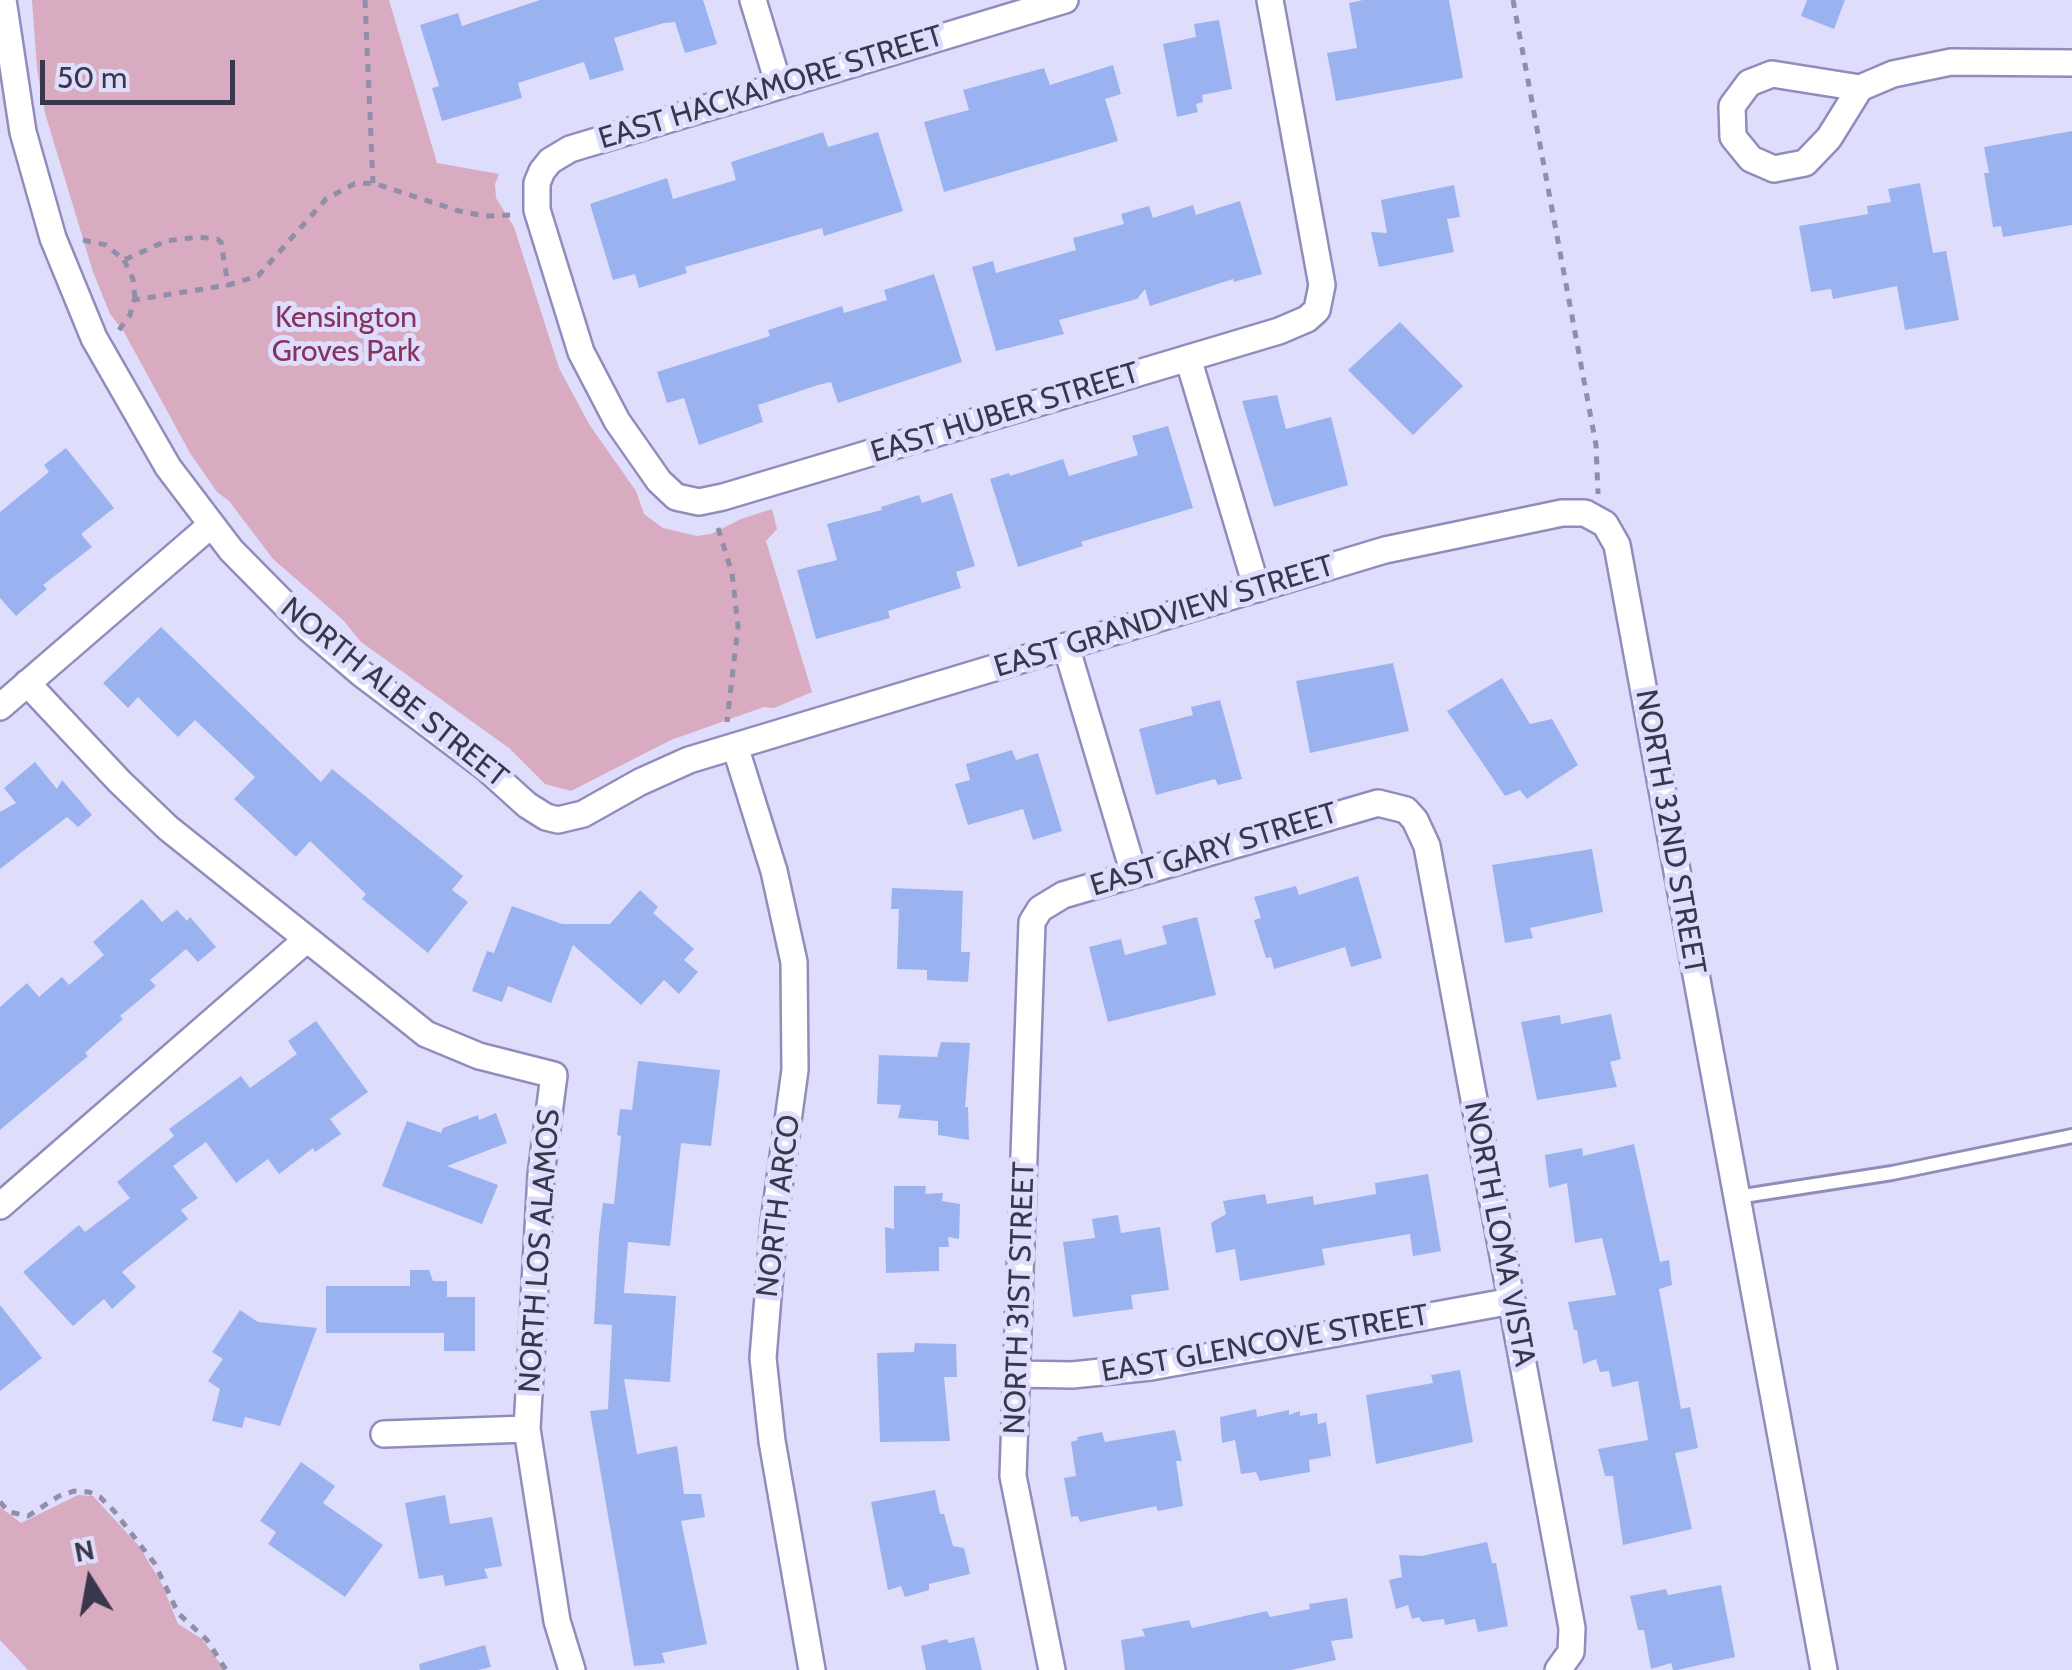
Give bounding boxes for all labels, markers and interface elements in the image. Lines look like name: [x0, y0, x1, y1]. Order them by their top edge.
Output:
street label: EAST HACKAMORE STREET: [594, 18, 948, 158]
scale bar: [45, 40, 240, 102]
text: 50 m: [57, 59, 127, 96]
park label: Kensington Groves Park: [272, 300, 420, 370]
street label: EAST HUBER STREET: [867, 355, 1143, 471]
street label: EAST GRANDVIEW STREET: [990, 548, 1338, 686]
street label: NORTH ALBE STREET: [273, 590, 515, 796]
street label: NORTH 32ND STREET: [1627, 687, 1713, 977]
street label: EAST GARY STREET: [1086, 795, 1342, 905]
street label: NORTH LOMA VISTA: [1456, 1099, 1542, 1369]
street label: NORTH LOS ALAMOS: [512, 1108, 568, 1394]
street label: NORTH ARCO: [750, 1113, 808, 1299]
street label: NORTH 31ST STREET: [997, 1161, 1043, 1435]
street label: EAST GLENCOVE STREET: [1099, 1297, 1431, 1391]
north arrow: [40, 1530, 140, 1630]
text: N: [71, 1532, 97, 1569]

